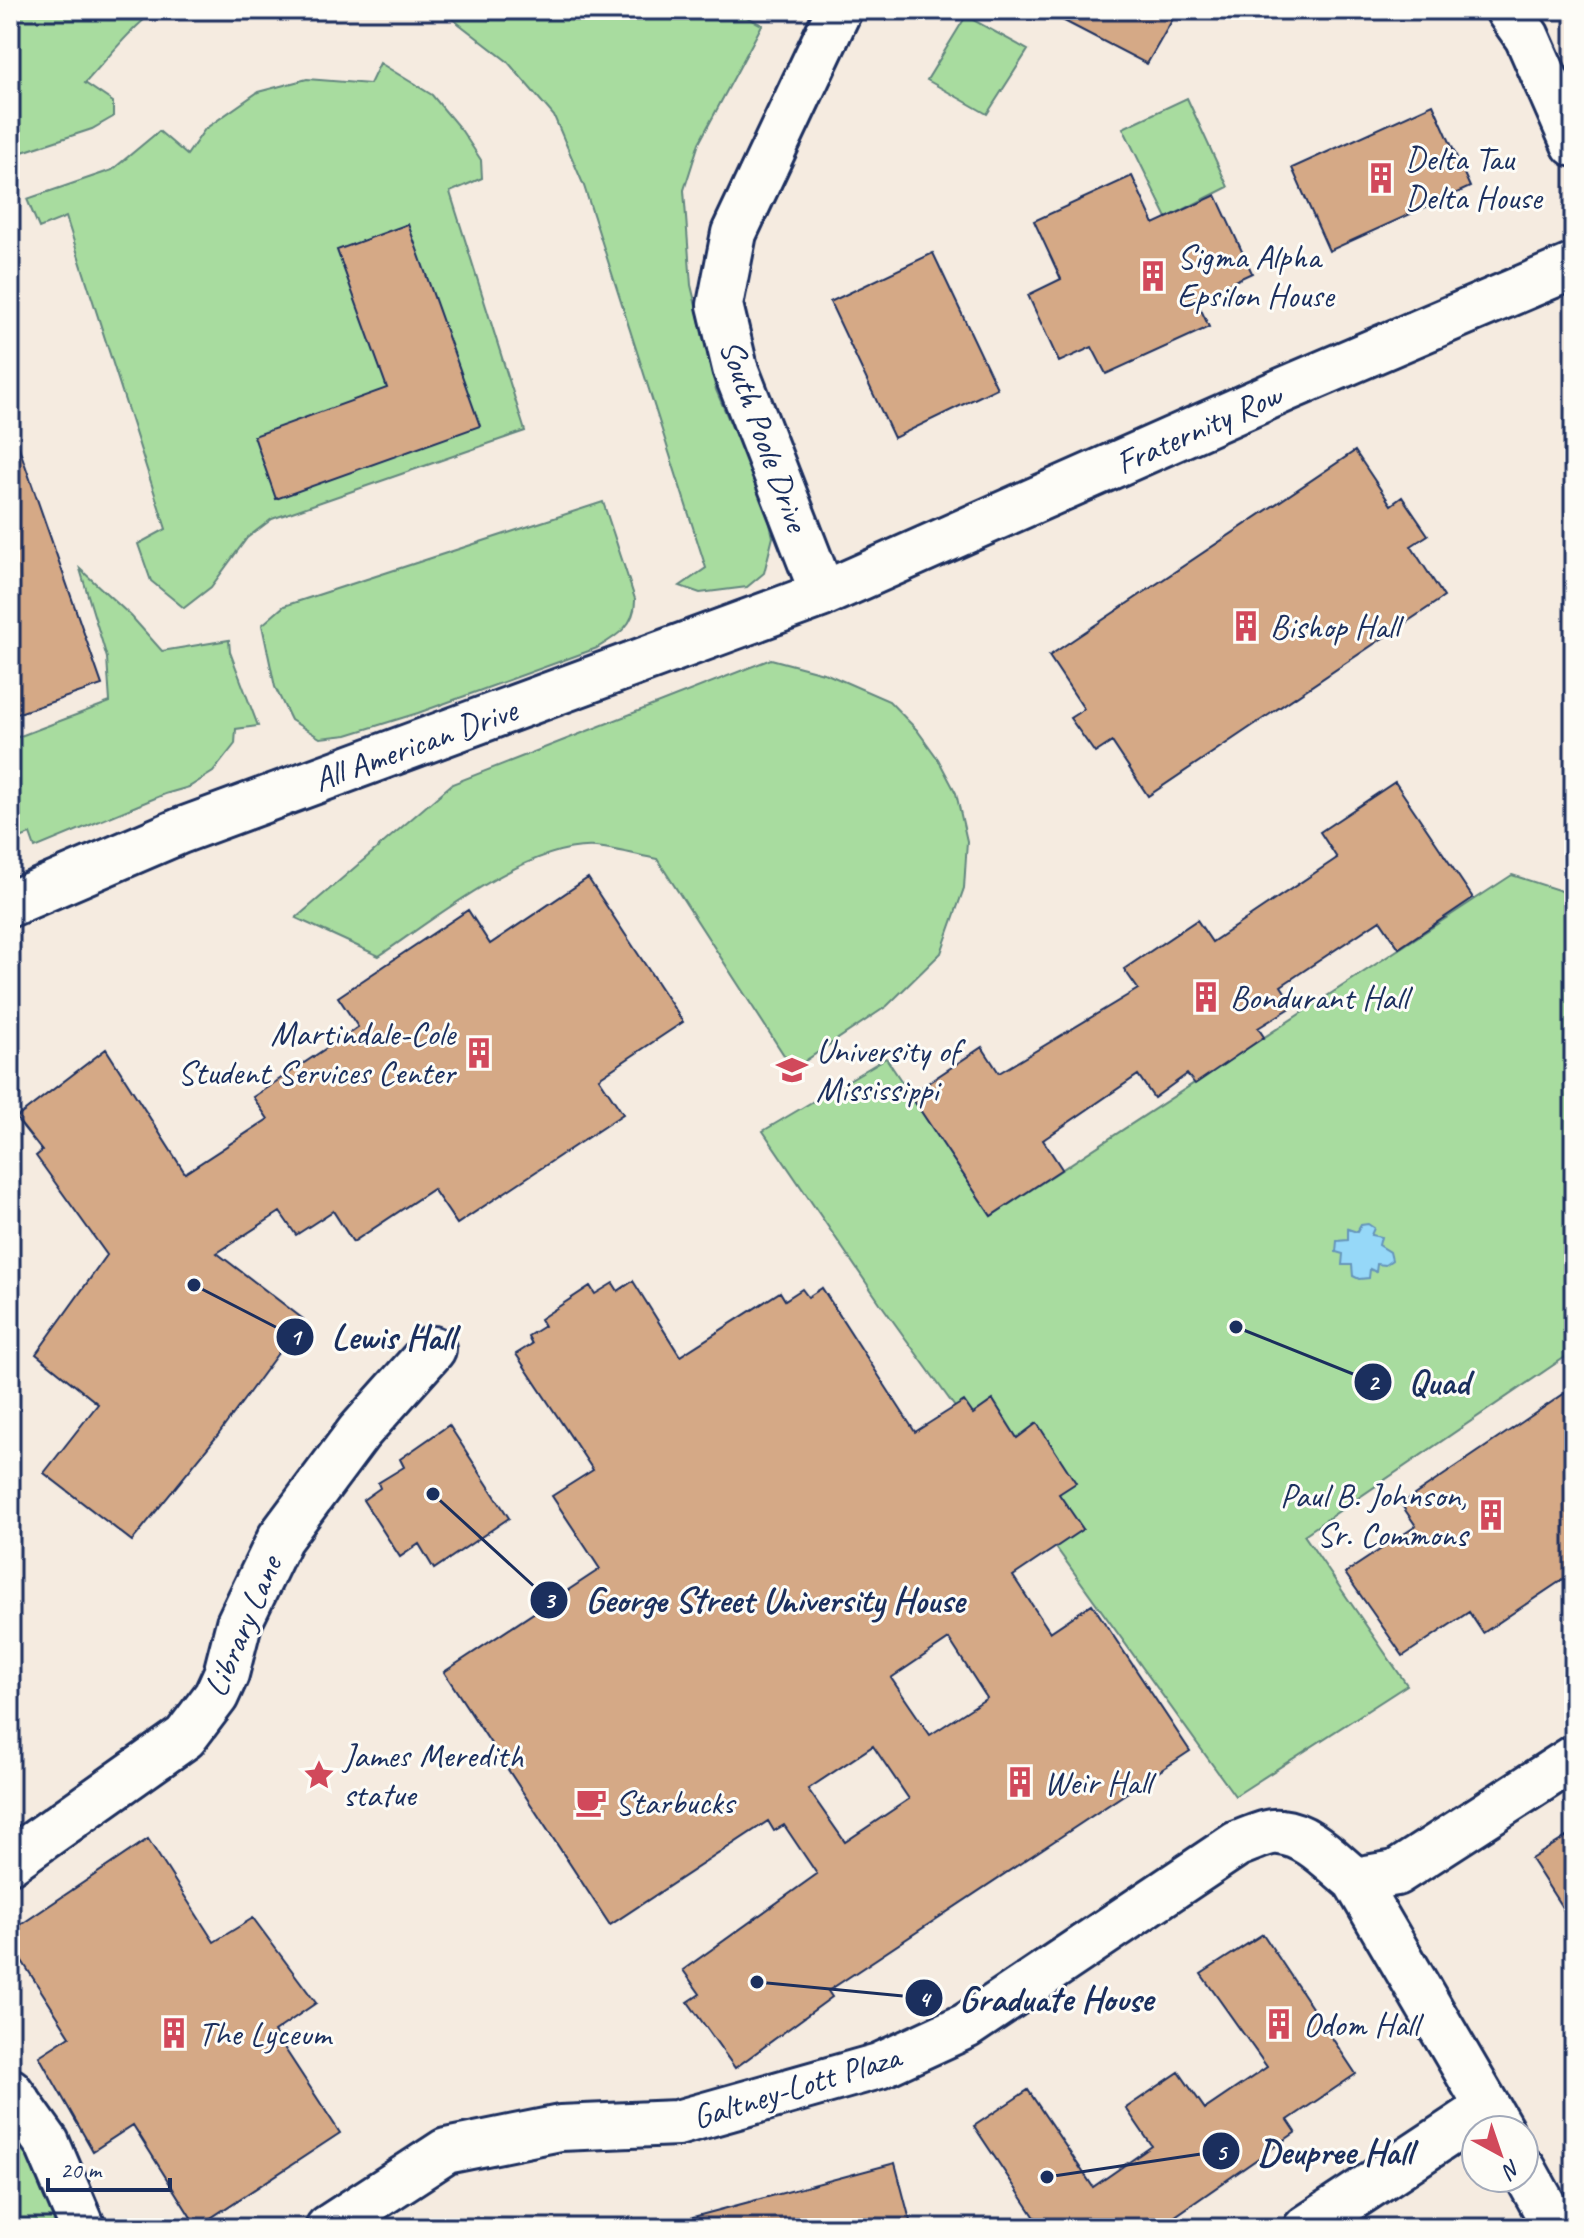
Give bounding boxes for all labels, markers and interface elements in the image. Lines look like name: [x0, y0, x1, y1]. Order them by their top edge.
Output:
place label: Delta Tau Delta House: [1405, 137, 1544, 219]
building icon: Delta Tau Delta House: [1364, 161, 1398, 195]
place label: Sigma Alpha Epsilon House: [1177, 235, 1335, 317]
building icon: Sigma Alpha Epsilon House: [1136, 259, 1170, 293]
street label: South Poole Drive: [710, 334, 820, 540]
street label: Fraternity Row: [1109, 372, 1290, 484]
place label: Bishop Hall: [1270, 605, 1405, 648]
building icon: Bishop Hall: [1229, 609, 1263, 643]
street label: All American Drive: [308, 687, 524, 801]
place label: Bondurant Hall: [1230, 976, 1414, 1019]
building icon: Bondurant Hall: [1189, 980, 1223, 1014]
place label: Martindale-Cole Student Services Center: [177, 1012, 458, 1094]
place label: University of Mississippi: [816, 1029, 967, 1111]
building icon: Martindale-Cole Student Services Center: [462, 1036, 496, 1070]
school or university icon: University of Mississippi: [775, 1053, 809, 1087]
callout: Lewis Hall: [275, 1307, 471, 1367]
text: Lewis Hall: [332, 1314, 461, 1360]
text: 1: [290, 1322, 304, 1352]
callout: Quad: [1353, 1352, 1485, 1412]
text: Quad: [1409, 1359, 1475, 1405]
text: 2: [1368, 1367, 1381, 1397]
place label: Paul B. Johnson, Sr. Commons: [1280, 1474, 1470, 1556]
building icon: Paul B. Johnson, Sr. Commons: [1474, 1498, 1508, 1532]
street label: Library Lane: [194, 1547, 292, 1703]
callout: George Street University House: [529, 1570, 981, 1630]
text: George Street University House: [585, 1577, 967, 1623]
text: 3: [544, 1585, 557, 1615]
place label: James Meredith statue: [341, 1734, 524, 1816]
place icon: James Meredith statue: [302, 1758, 336, 1792]
place label: Weir Hall: [1044, 1761, 1158, 1804]
building icon: Weir Hall: [1003, 1765, 1037, 1799]
place label: Starbucks: [615, 1781, 737, 1824]
cafe icon: Starbucks: [574, 1785, 608, 1819]
callout: Graduate House: [904, 1968, 1169, 2028]
text: Graduate House: [959, 1976, 1156, 2022]
text: 4: [919, 1984, 933, 2014]
place label: Odom Hall: [1303, 2003, 1425, 2046]
building icon: Odom Hall: [1262, 2007, 1296, 2041]
place label: The Lyceum: [198, 2012, 334, 2055]
building icon: The Lyceum: [157, 2016, 191, 2050]
street label: Galtney-Lott Plaza: [687, 2034, 908, 2138]
north arrow: [1460, 2114, 1540, 2194]
callout: Deupree Hall: [1201, 2121, 1429, 2181]
text: Deupree Hall: [1258, 2129, 1419, 2175]
text: 5: [1216, 2137, 1229, 2167]
scale bar: [48, 2142, 170, 2192]
text: N: [1495, 2153, 1526, 2186]
text: 20 m: [60, 2155, 103, 2185]

